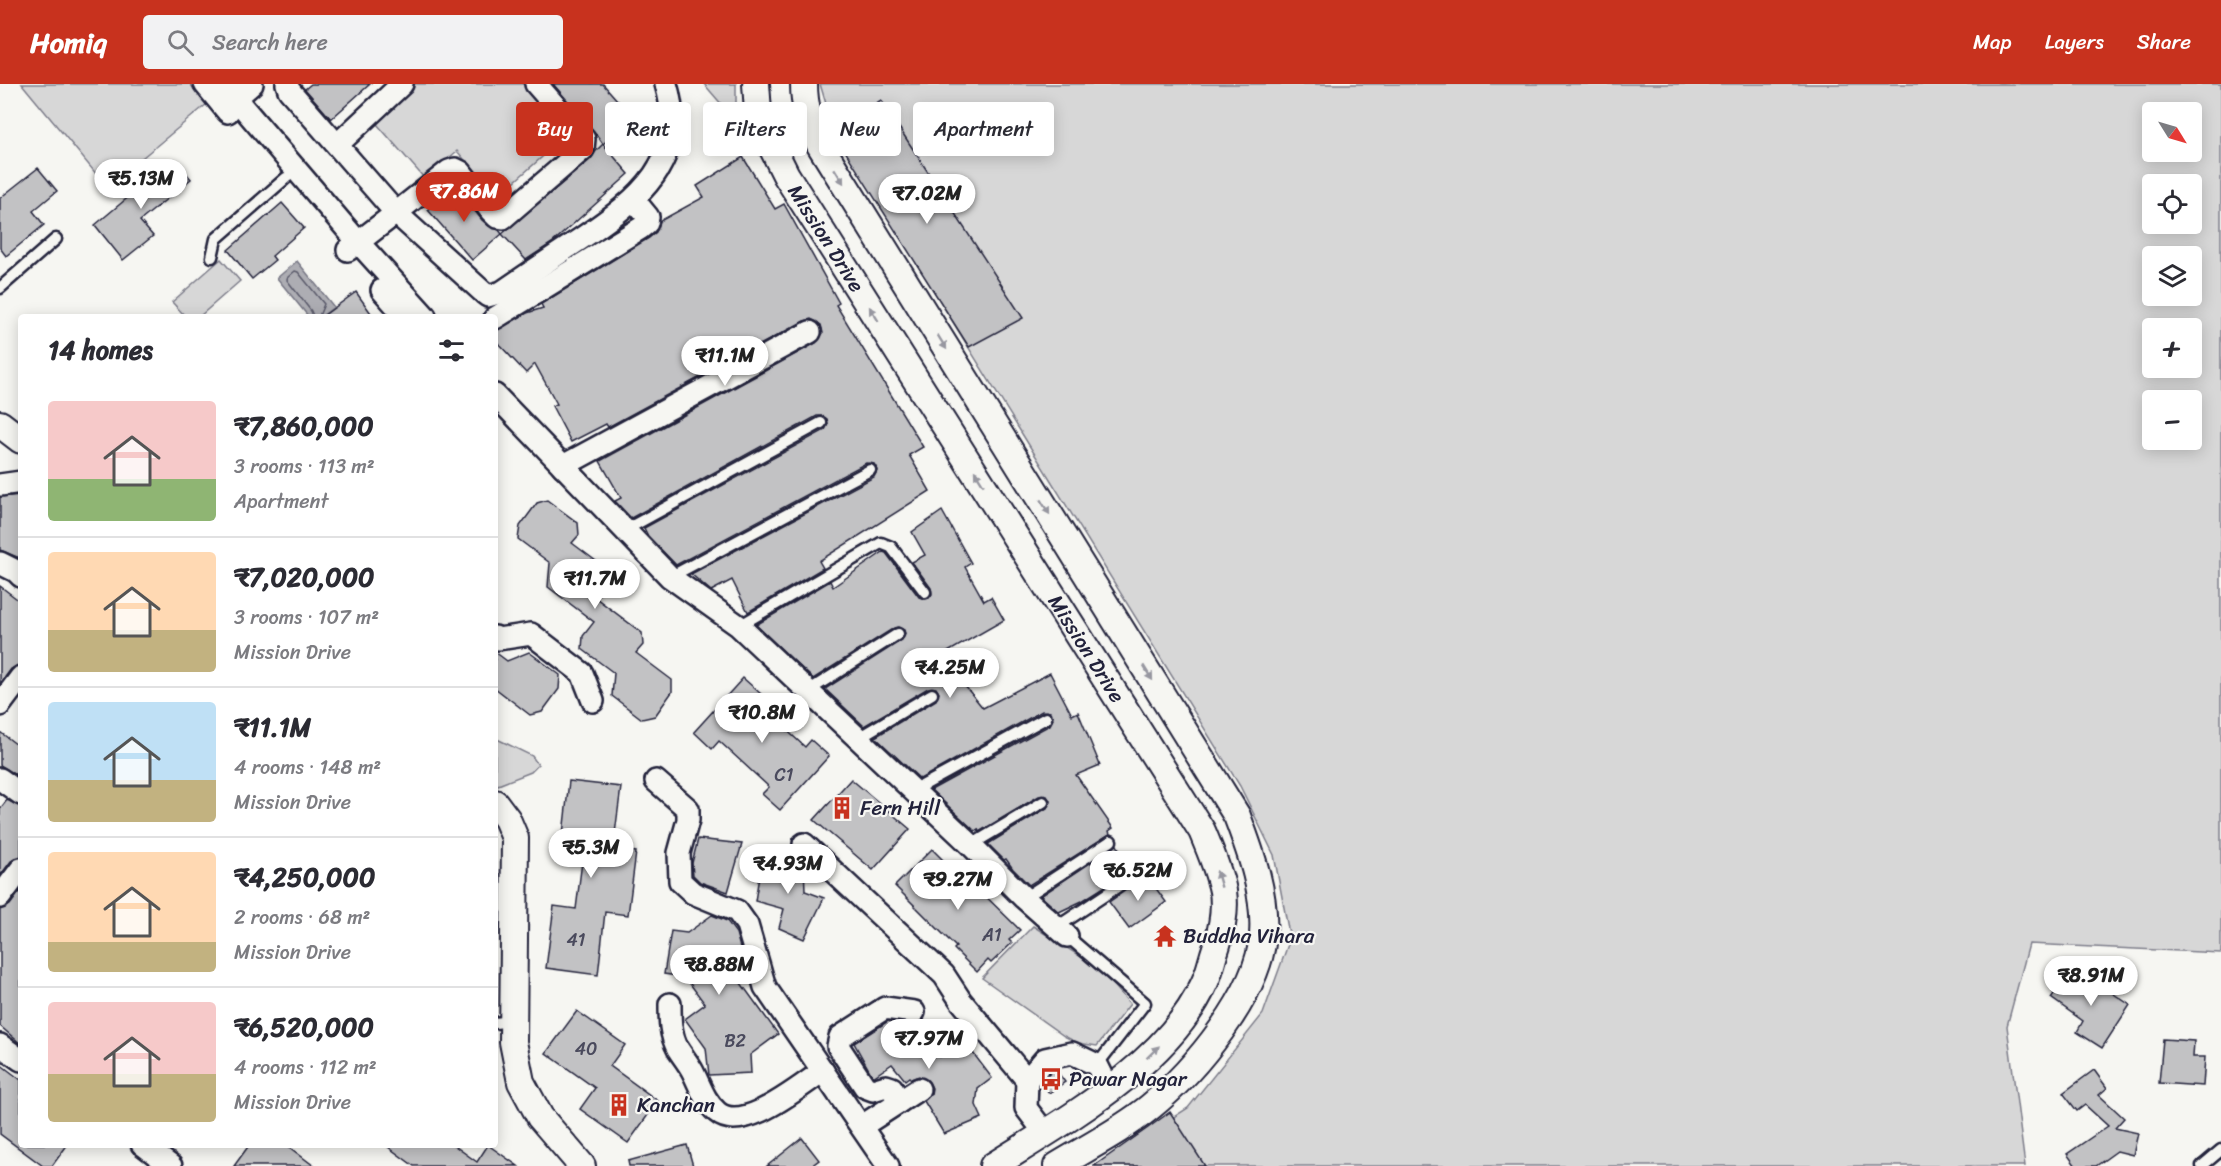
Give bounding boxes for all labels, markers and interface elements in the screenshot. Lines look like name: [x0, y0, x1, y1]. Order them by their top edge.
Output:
search box: [143, 15, 563, 69]
text: Homiq: [30, 18, 107, 67]
text: Search here: [212, 23, 328, 62]
text: Map: [1973, 23, 2012, 61]
text: Layers: [2045, 23, 2104, 61]
text: Share: [2137, 23, 2191, 61]
icon: search: [164, 26, 197, 59]
chip: Buy: [516, 102, 593, 156]
chip: Rent: [605, 102, 691, 156]
chip: Filters: [703, 102, 807, 156]
chip: New: [819, 102, 901, 156]
chip: Apartment: [913, 102, 1054, 156]
north arrow: [2142, 102, 2202, 162]
map controls: [2142, 102, 2202, 450]
pin: ₹5.13M: [92, 159, 190, 210]
text: ₹5.13M: [108, 161, 174, 196]
one-way arrow: [833, 168, 844, 184]
pin: ₹7.86M: [415, 172, 513, 223]
text: ₹7.86M: [430, 174, 498, 209]
pin: ₹7.02M: [878, 174, 976, 225]
button: locate: [2142, 174, 2202, 234]
street label: Mission Drive: [777, 176, 875, 301]
text: ₹7.02M: [892, 176, 962, 211]
button: layers: [2142, 246, 2202, 306]
one-way arrow: [869, 306, 880, 322]
button: +: [2142, 318, 2202, 378]
text: 14 homes: [48, 327, 153, 373]
icon: filters: [435, 334, 468, 367]
one-way arrow: [936, 334, 947, 350]
pin: ₹11.1M: [676, 336, 774, 387]
text: ₹11.1M: [695, 338, 755, 373]
button: −: [2142, 390, 2202, 450]
text: ₹7,860,000: [234, 403, 374, 449]
icon: home: [96, 425, 168, 497]
text: 3 rooms · 113 m²: [234, 449, 375, 484]
one-way arrow: [973, 470, 984, 487]
text: Apartment: [234, 484, 328, 519]
one-way arrow: [1039, 499, 1050, 515]
text: ₹7,020,000: [234, 554, 375, 600]
pin: ₹11.7M: [546, 559, 644, 610]
text: ₹11.7M: [564, 561, 626, 596]
icon: home: [96, 576, 168, 648]
street label: Mission Drive: [1037, 587, 1135, 711]
text: 3 rooms · 107 m²: [234, 600, 379, 635]
text: Mission Drive: [234, 635, 351, 670]
pin: ₹4.25M: [901, 648, 999, 699]
text: ₹4.25M: [915, 650, 985, 685]
one-way arrow: [1142, 665, 1153, 681]
pin: ₹10.8M: [713, 693, 811, 744]
text: ₹10.8M: [729, 695, 795, 730]
text: ₹11.1M: [234, 704, 311, 750]
icon: home: [96, 726, 168, 798]
text: 4 rooms · 148 m²: [234, 750, 381, 785]
house number: C1: [775, 759, 794, 791]
text: Mission Drive: [234, 785, 351, 820]
place label: Fern Hill: [860, 789, 941, 827]
building icon: Fern Hill: [829, 795, 855, 821]
pin: ₹5.3M: [549, 828, 633, 879]
text: ₹5.3M: [563, 830, 619, 865]
pin: ₹4.93M: [739, 844, 837, 895]
text: ₹4.93M: [753, 846, 823, 881]
pin: ₹6.52M: [1089, 851, 1187, 902]
text: ₹6.52M: [1104, 853, 1172, 888]
text: ₹4,250,000: [234, 854, 375, 900]
pin: ₹9.27M: [909, 860, 1007, 911]
text: ₹9.27M: [924, 862, 992, 897]
one-way arrow: [1214, 869, 1223, 887]
icon: home: [96, 876, 168, 948]
text: 2 rooms · 68 m²: [234, 900, 370, 935]
place label: Buddha Vihara: [1183, 917, 1315, 955]
house number: A1: [981, 919, 1002, 951]
temple icon: Buddha Vihara: [1152, 923, 1178, 949]
house number: 41: [567, 924, 586, 956]
text: Mission Drive: [234, 935, 351, 970]
pin: ₹8.88M: [670, 945, 768, 996]
text: ₹8.88M: [684, 947, 754, 982]
pin: ₹8.91M: [2042, 956, 2140, 1007]
text: ₹8.91M: [2058, 958, 2124, 993]
text: ₹6,520,000: [234, 1004, 374, 1050]
pin: ₹7.97M: [880, 1019, 978, 1070]
text: ₹7.97M: [895, 1021, 963, 1056]
house number: B2: [724, 1025, 746, 1057]
icon: home: [96, 1026, 168, 1098]
house number: 40: [575, 1033, 597, 1065]
one-way arrow: [1145, 1045, 1160, 1059]
text: 4 rooms · 112 m²: [234, 1050, 377, 1085]
place label: Pawar Nagar: [1069, 1060, 1188, 1098]
bus stop icon: Pawar Nagar: [1038, 1066, 1064, 1092]
text: Mission Drive: [234, 1085, 351, 1120]
place label: Kanchan: [637, 1086, 715, 1124]
building icon: Kanchan: [606, 1092, 632, 1118]

